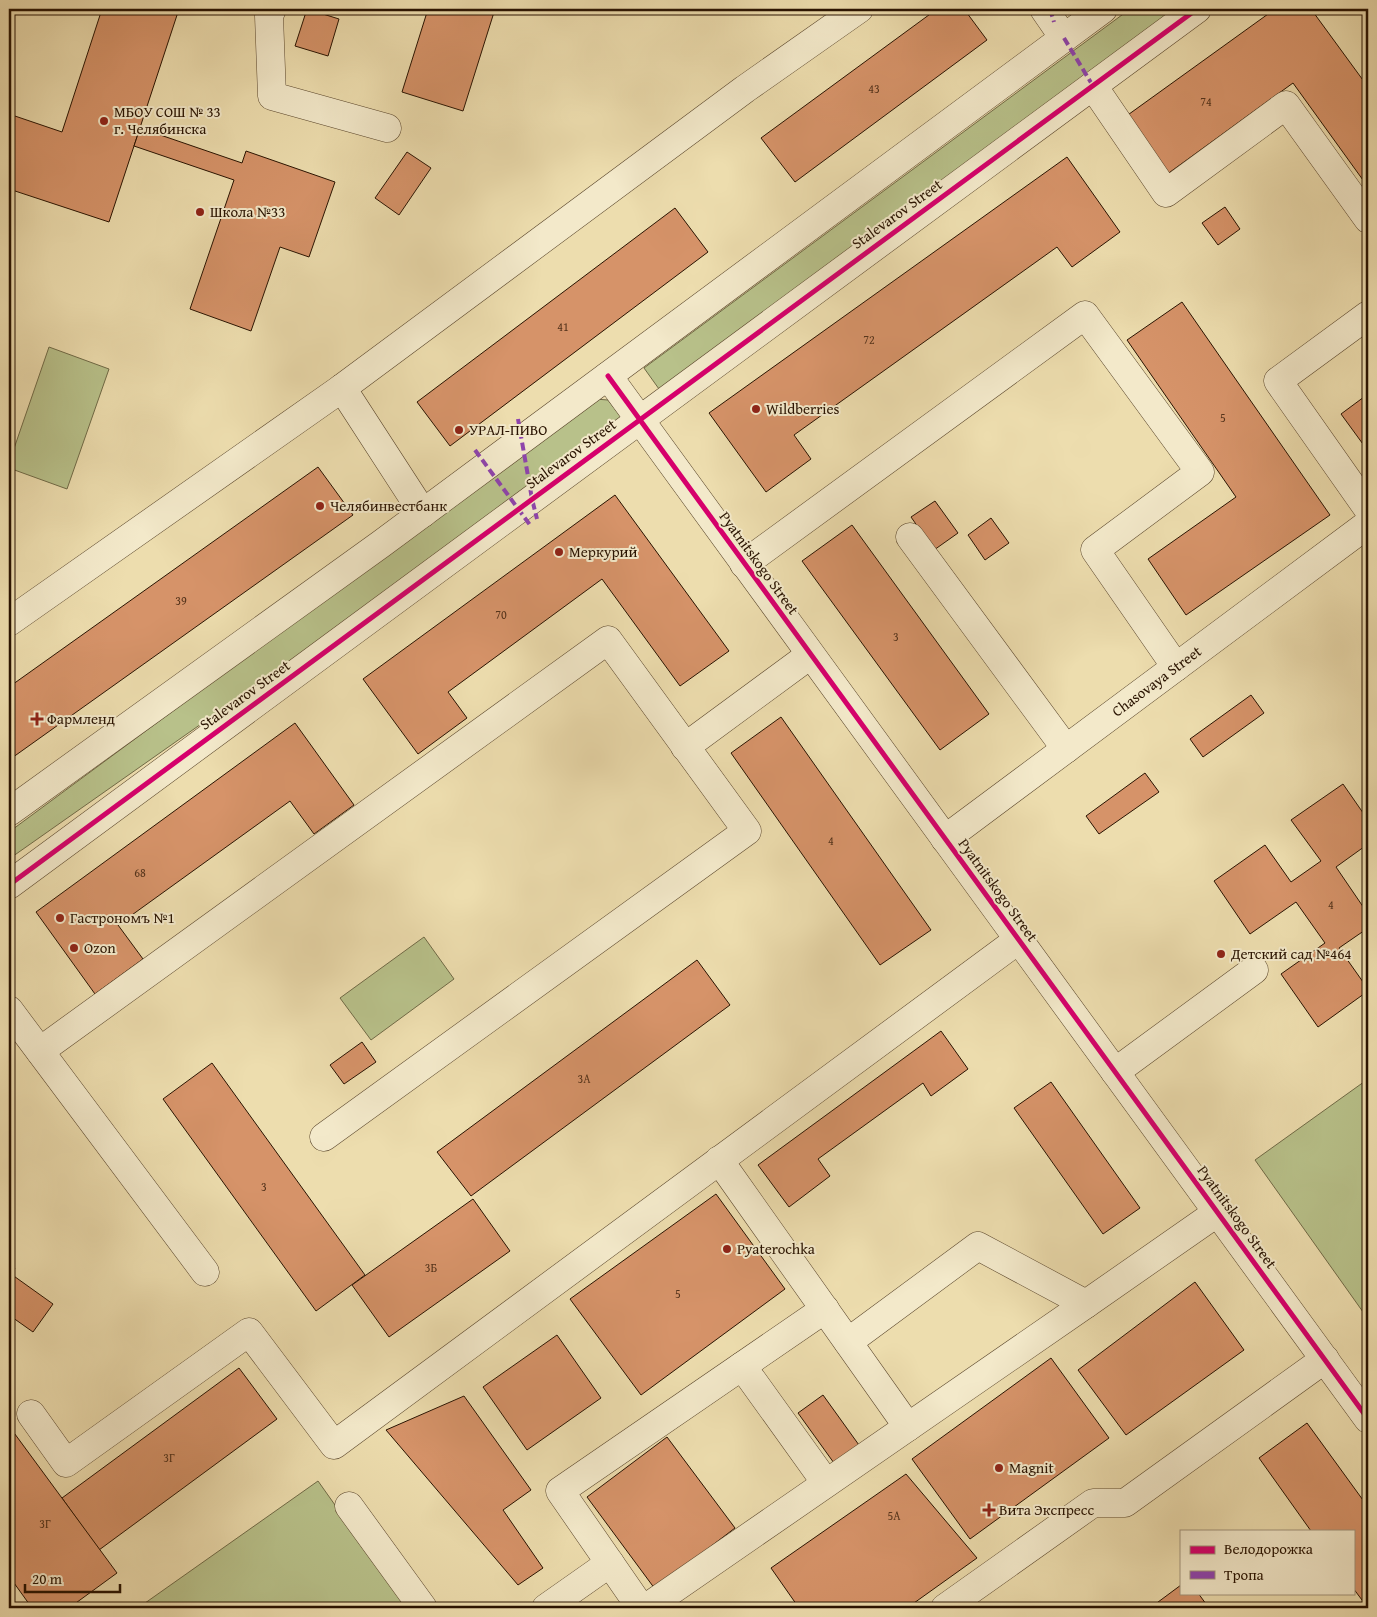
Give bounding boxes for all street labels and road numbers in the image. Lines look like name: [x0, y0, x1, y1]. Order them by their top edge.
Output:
street label: Stalevarov Street: [847, 173, 947, 254]
street label: Stalevarov Street: [521, 413, 621, 494]
street label: Pyatnitskogo Street: [715, 507, 804, 619]
street label: Chasovaya Street: [1107, 640, 1206, 721]
street label: Stalevarov Street: [195, 654, 295, 735]
street label: Pyatnitskogo Street: [954, 834, 1043, 946]
street label: Pyatnitskogo Street: [1193, 1161, 1282, 1273]

